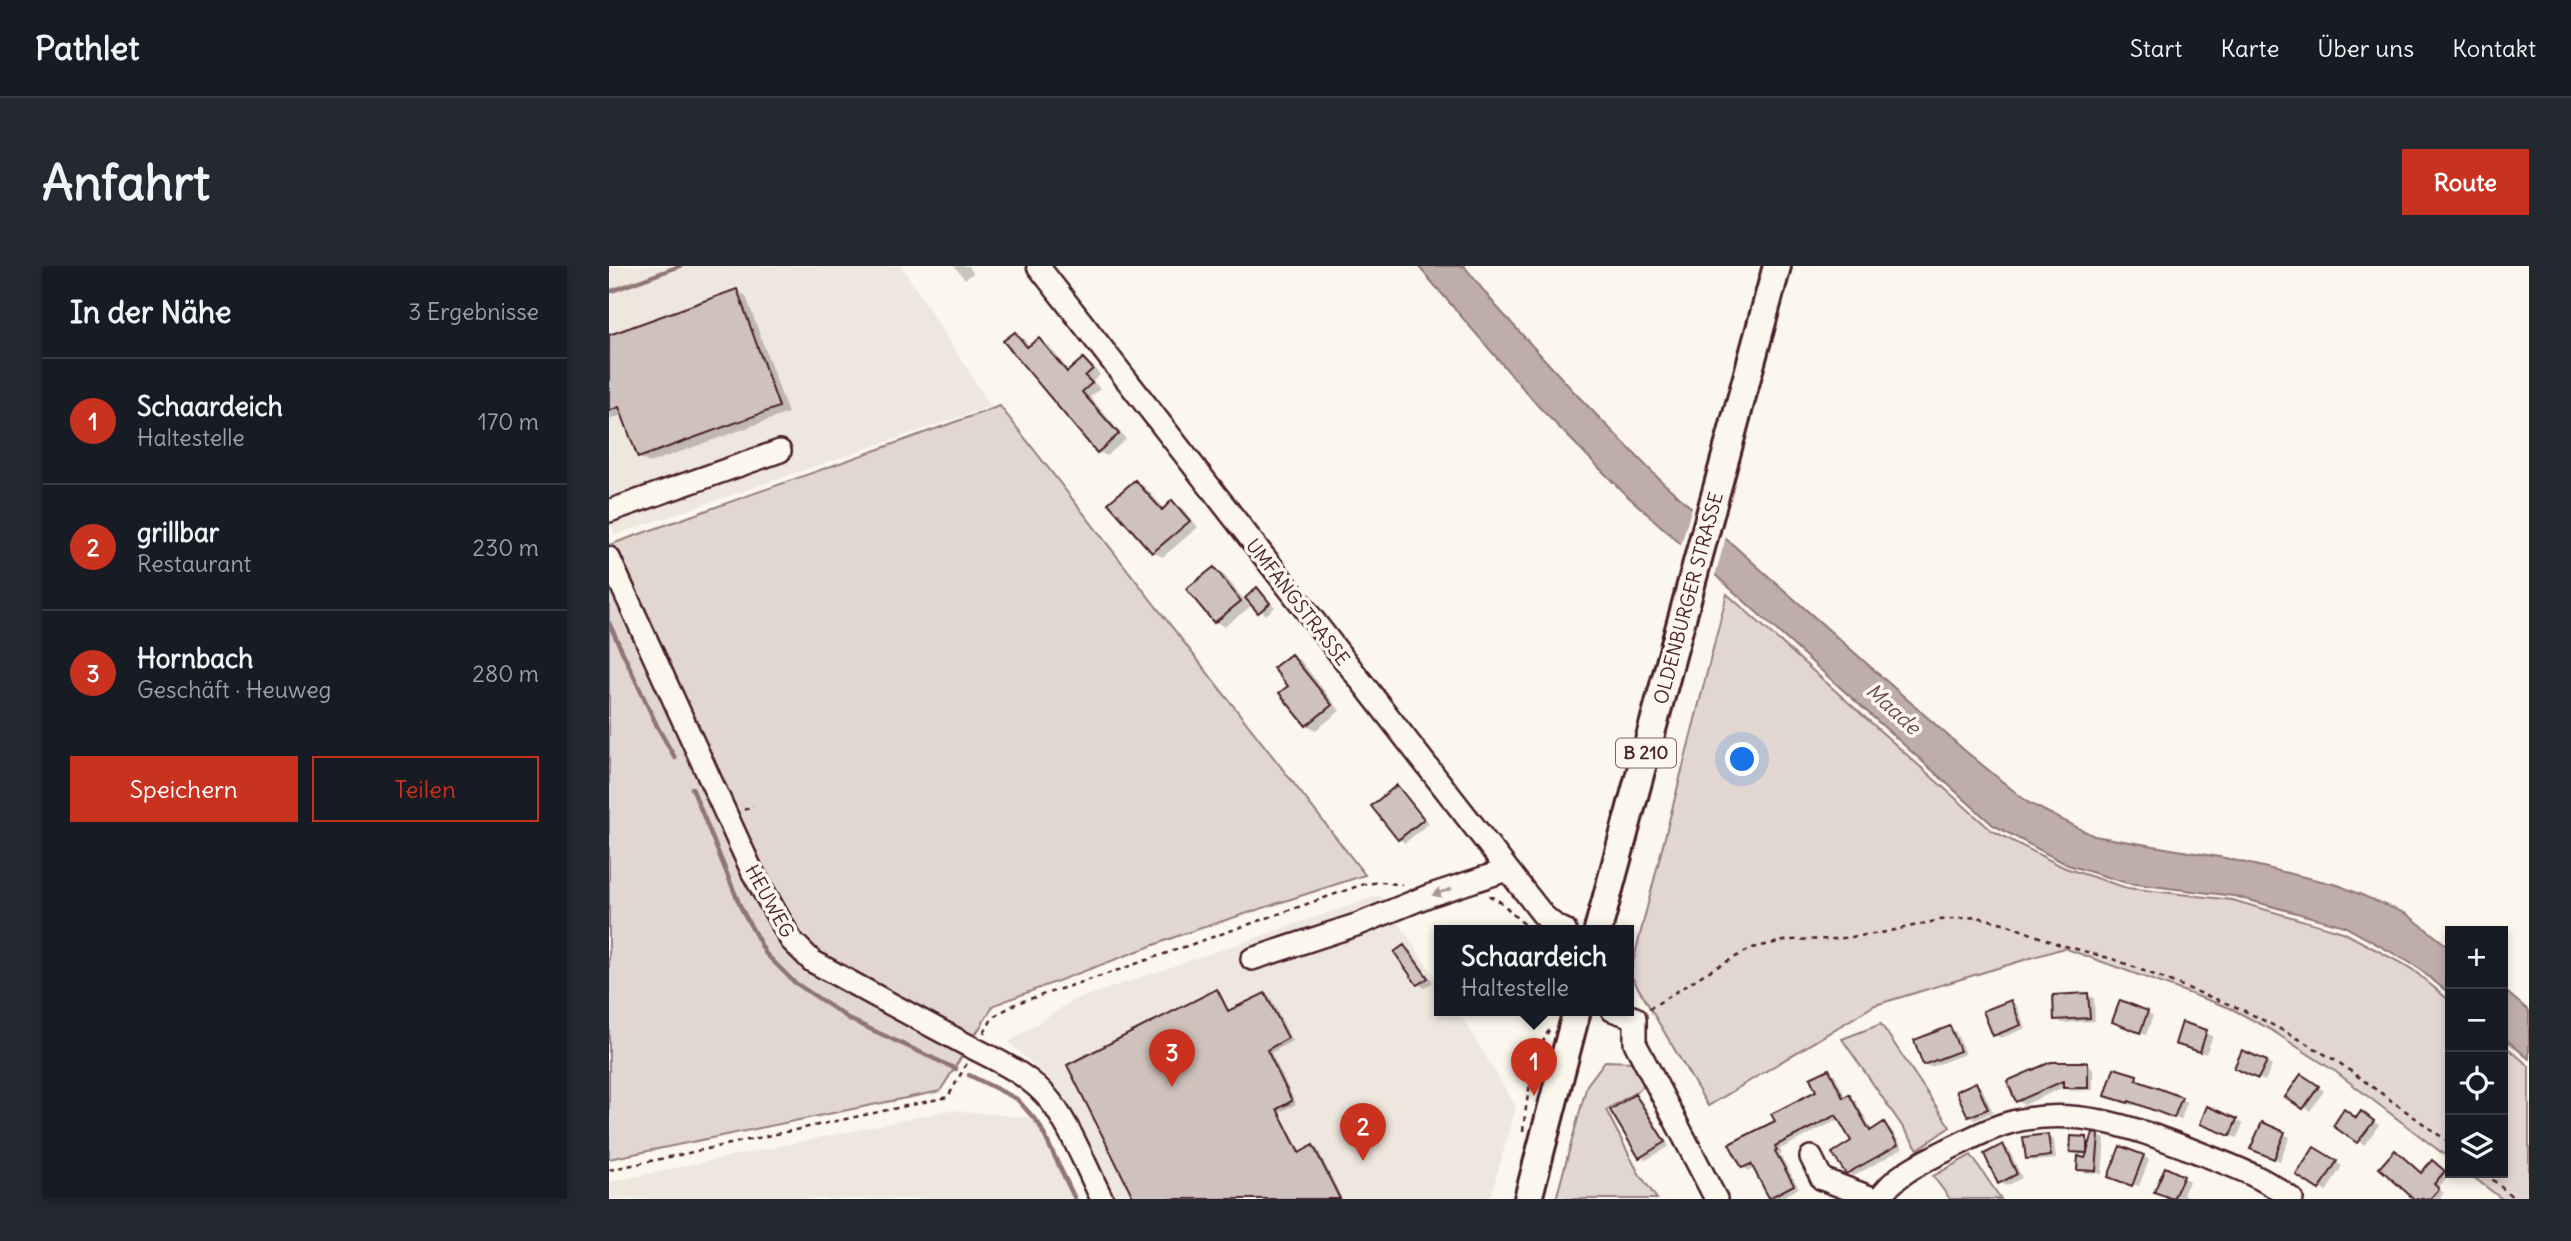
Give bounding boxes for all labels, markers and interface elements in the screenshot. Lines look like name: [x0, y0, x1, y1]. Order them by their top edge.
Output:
text: Pathlet: [35, 27, 139, 69]
text: Start: [2130, 33, 2182, 63]
text: Karte: [2220, 33, 2279, 63]
text: Über uns: [2317, 33, 2414, 63]
text: Kontakt: [2452, 33, 2536, 63]
button: Route: [2402, 149, 2529, 215]
text: Anfahrt: [42, 152, 210, 213]
text: In der Nähe: [70, 293, 232, 331]
text: 3 Ergebnisse: [408, 297, 539, 326]
text: Schaardeich: [137, 390, 283, 423]
text: 1: [88, 407, 98, 436]
text: 170 m: [478, 407, 539, 436]
text: Haltestelle: [137, 423, 245, 452]
street label: OLDENBURGER STRASSE: [1648, 489, 1728, 707]
text: grillbar: [137, 516, 219, 549]
text: 2: [87, 533, 99, 562]
text: 230 m: [473, 533, 539, 562]
street label: UMFANGSTRASSE: [1241, 534, 1355, 670]
text: Restaurant: [137, 549, 251, 578]
text: Hornbach: [137, 642, 253, 675]
text: 3: [86, 659, 100, 688]
text: 280 m: [472, 659, 539, 688]
text: Geschäft · Heuweg: [137, 675, 331, 704]
water label: Maade: [1860, 677, 1927, 741]
road number: B 210: [1616, 738, 1676, 768]
your location: [1725, 742, 1759, 776]
button: Speichern: [70, 756, 298, 822]
button: Teilen: [312, 756, 539, 822]
street label: HEUWEG: [740, 860, 800, 942]
one-way arrow: [1431, 887, 1452, 897]
popup: [1434, 925, 1634, 1016]
map controls: [2445, 926, 2508, 1178]
button: +: [2445, 926, 2508, 989]
text: Schaardeich: [1461, 940, 1607, 973]
text: Haltestelle: [1461, 973, 1569, 1002]
button: −: [2445, 989, 2508, 1052]
pin: 3: [1149, 1029, 1195, 1087]
pin: 1: [1511, 1038, 1557, 1096]
button: locate: [2445, 1052, 2508, 1115]
pin: 2: [1340, 1103, 1386, 1161]
button: layers: [2445, 1115, 2508, 1178]

